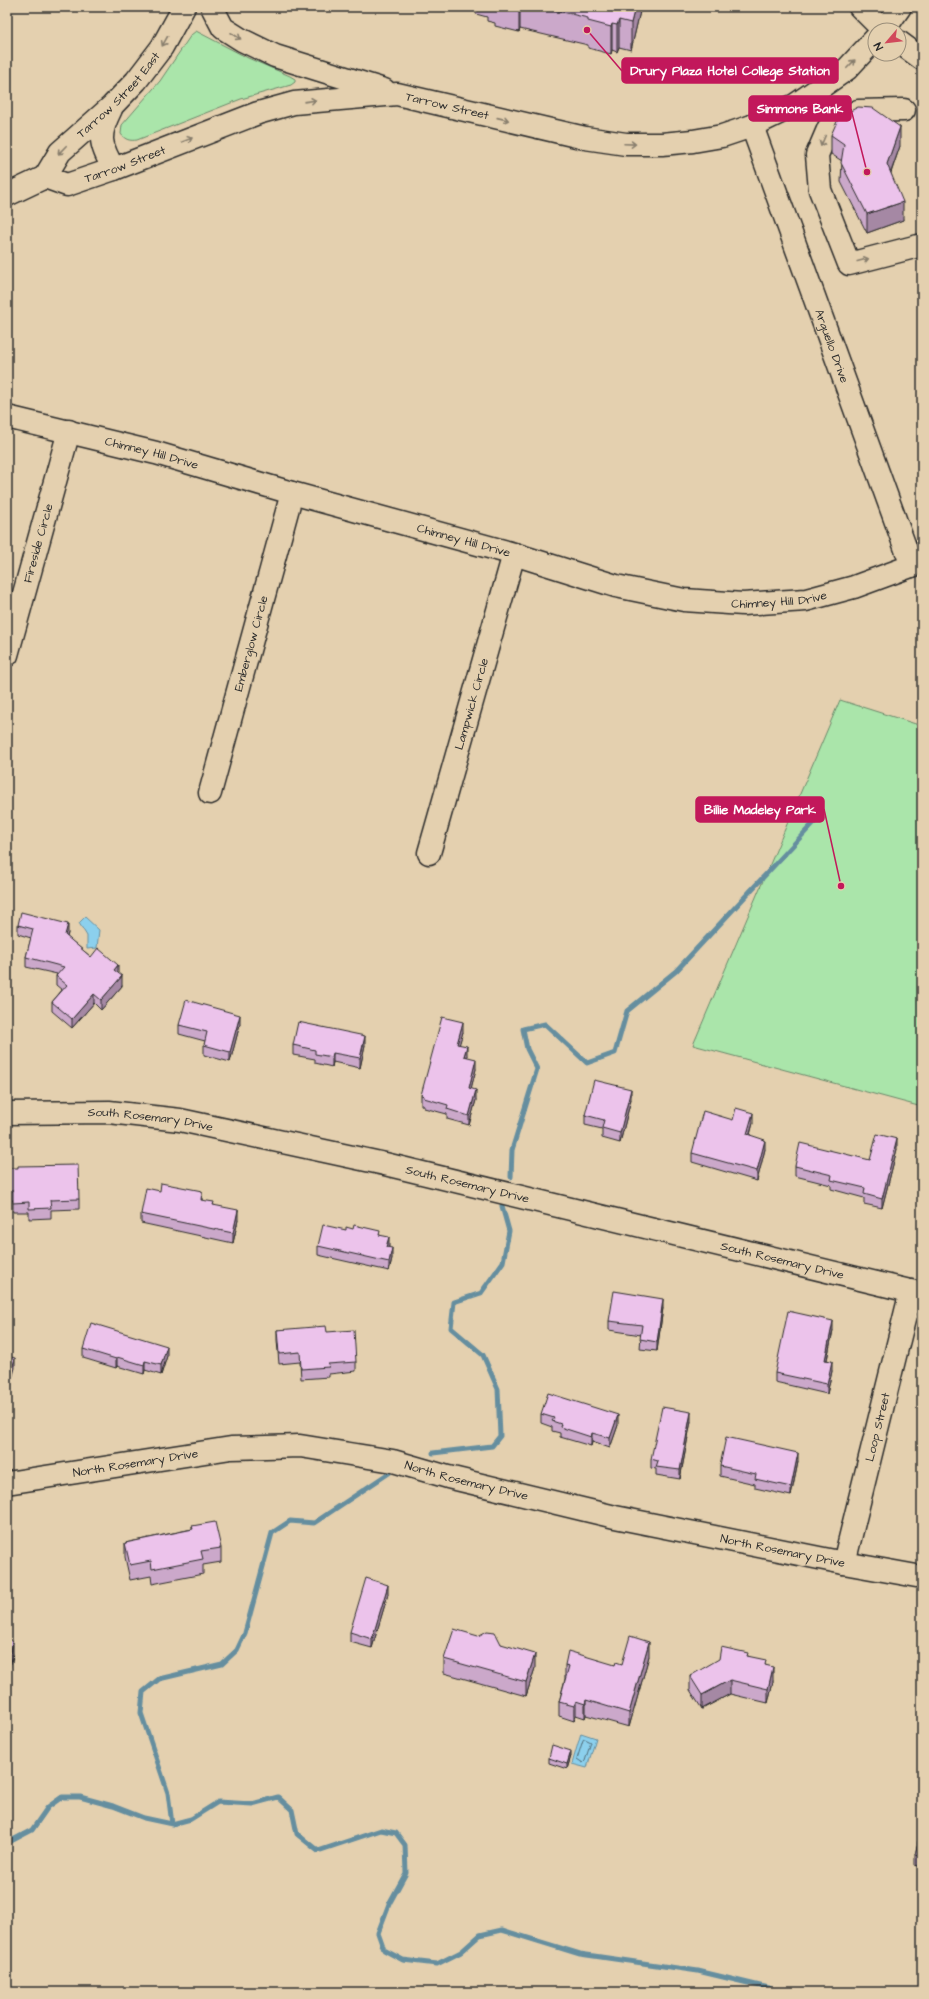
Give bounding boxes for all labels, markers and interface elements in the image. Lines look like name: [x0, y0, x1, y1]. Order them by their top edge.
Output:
north arrow: [867, 22, 907, 62]
one-way arrow: [230, 32, 241, 40]
one-way arrow: [161, 35, 169, 47]
text: N: [870, 40, 887, 53]
street label: Tarrow Street East: [73, 48, 164, 142]
callout: Drury Plaza Hotel College Station: [622, 58, 838, 83]
one-way arrow: [847, 59, 856, 69]
text: Drury Plaza Hotel College Station: [630, 62, 830, 82]
street label: Tarrow Street: [404, 88, 491, 124]
callout: Simmons Bank: [749, 96, 851, 121]
one-way arrow: [303, 97, 316, 105]
text: Simmons Bank: [756, 100, 844, 118]
one-way arrow: [496, 115, 509, 123]
one-way arrow: [180, 135, 192, 143]
one-way arrow: [818, 135, 826, 147]
one-way arrow: [623, 140, 636, 148]
street label: Tarrow Street: [82, 142, 168, 187]
one-way arrow: [58, 145, 67, 155]
one-way arrow: [856, 256, 869, 263]
street label: Arguello Drive: [810, 307, 853, 386]
street label: Chimney Hill Drive: [103, 433, 201, 474]
street label: Fireside Circle: [19, 501, 58, 585]
street label: Chimney Hill Drive: [415, 520, 513, 562]
street label: Chimney Hill Drive: [731, 587, 829, 613]
street label: Emberglow Circle: [230, 593, 273, 693]
street label: Lampwick Circle: [451, 656, 493, 752]
callout: Billie Madeley Park: [696, 797, 824, 822]
text: Billie Madeley Park: [704, 801, 817, 820]
street label: South Rosemary Drive: [88, 1104, 215, 1136]
street label: South Rosemary Drive: [404, 1161, 531, 1208]
street label: South Rosemary Drive: [719, 1238, 846, 1284]
street label: Loop Street: [861, 1391, 895, 1463]
street label: North Rosemary Drive: [72, 1445, 200, 1482]
street label: North Rosemary Drive: [403, 1457, 530, 1505]
street label: North Rosemary Drive: [719, 1530, 847, 1572]

